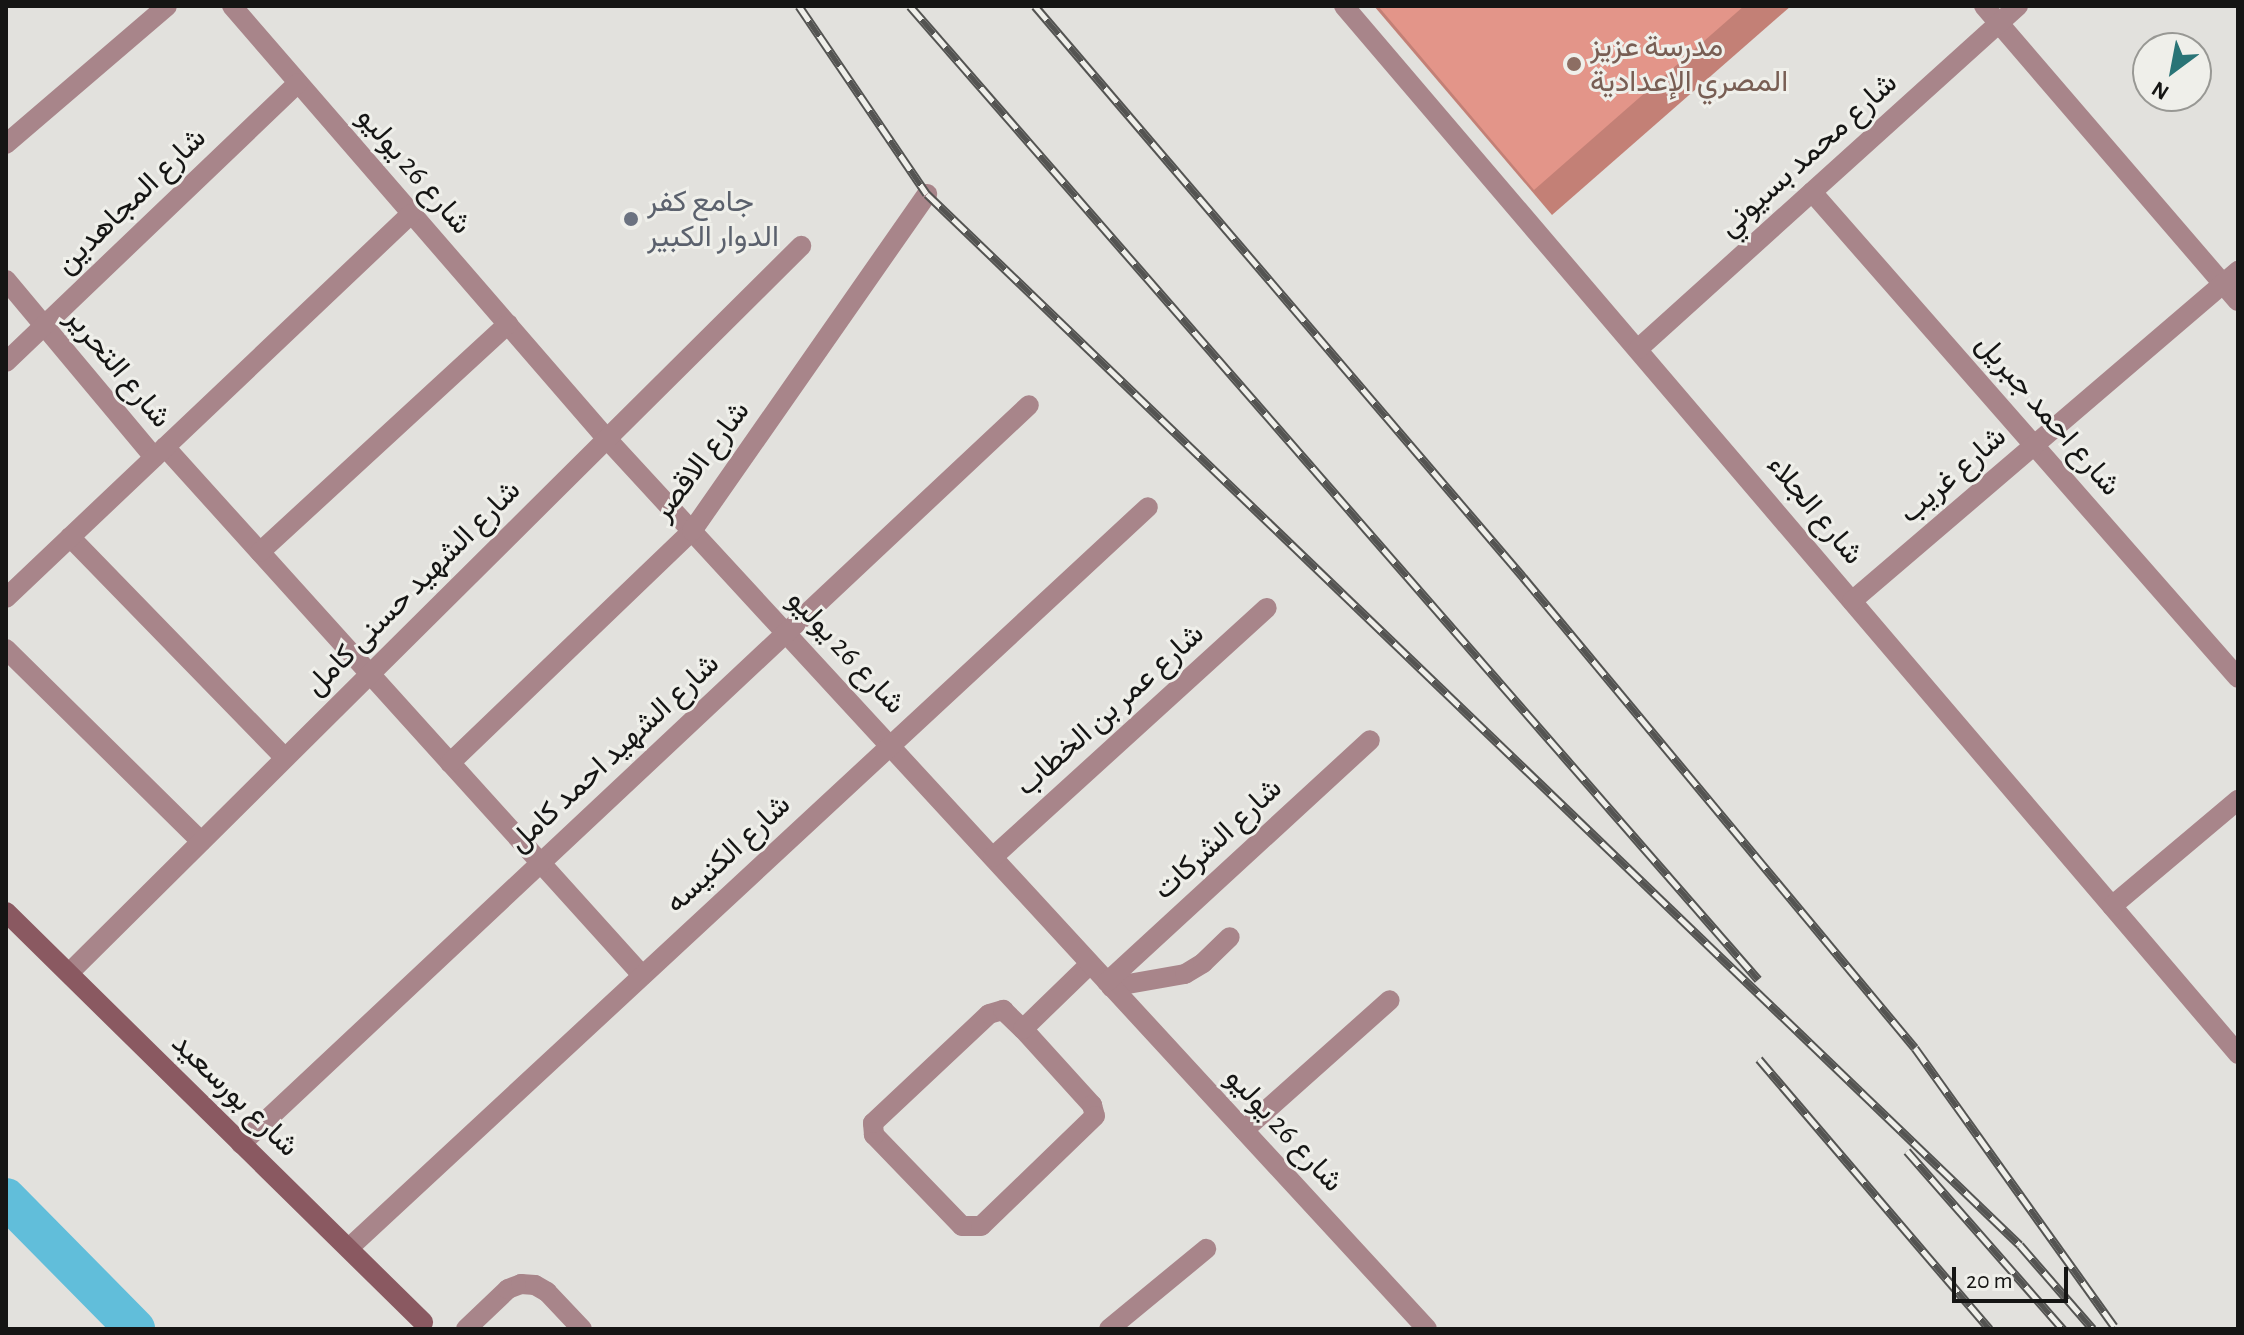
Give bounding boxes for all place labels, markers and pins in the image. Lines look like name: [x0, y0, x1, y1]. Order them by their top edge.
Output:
place label: مدرسة عزيز المصري الإعدادية: [1590, 29, 1788, 100]
marker: مدرسة عزيز المصري الإعدادية: [1565, 55, 1583, 73]
place label: جامع كفر الدوار الكبير: [647, 184, 779, 254]
marker: جامع كفر الدوار الكبير: [622, 210, 640, 228]

